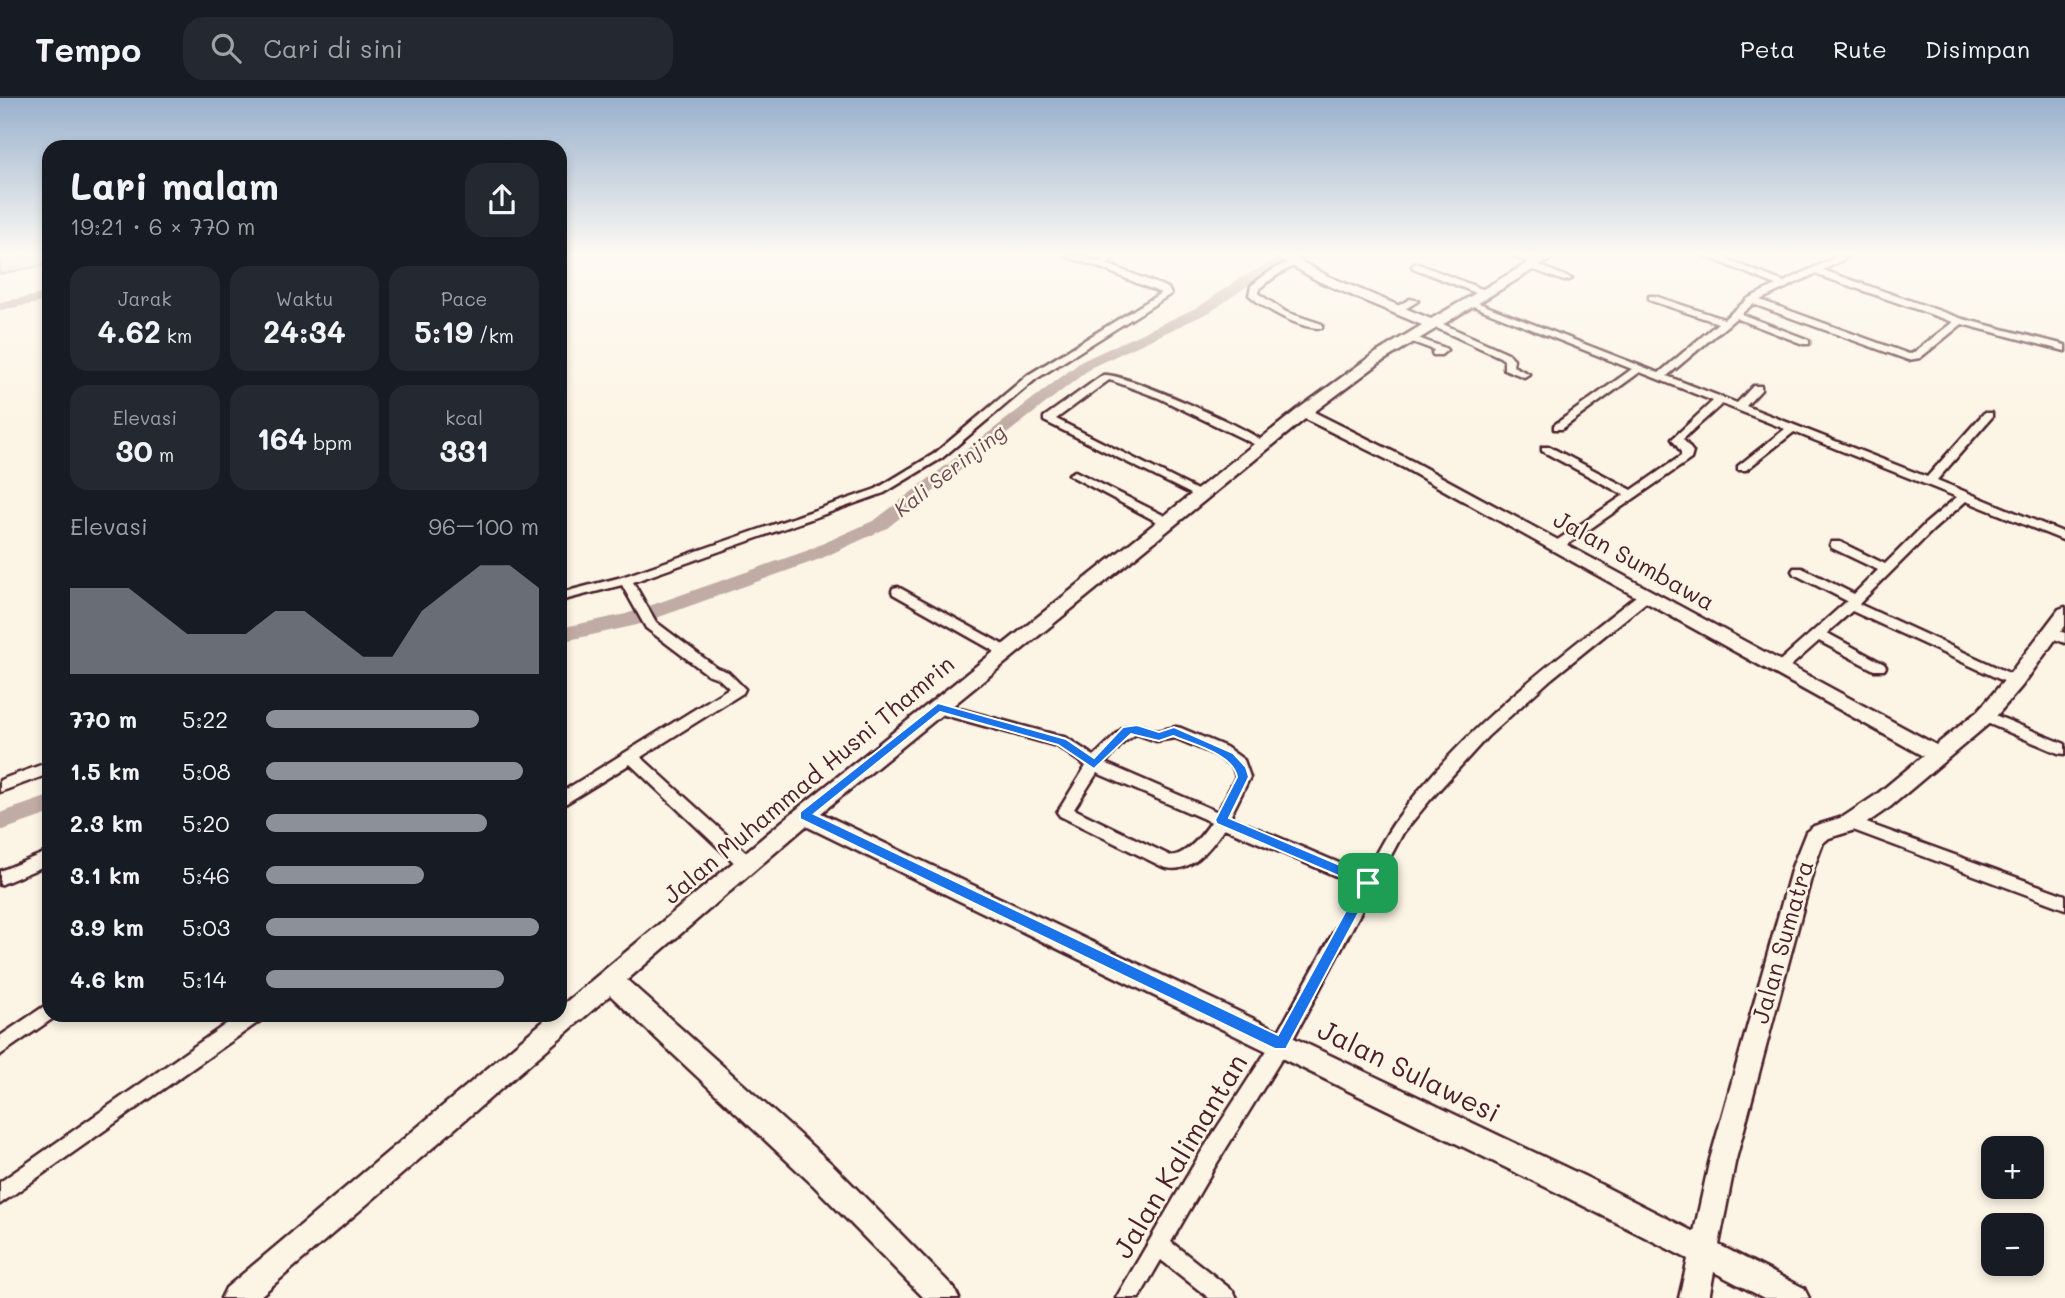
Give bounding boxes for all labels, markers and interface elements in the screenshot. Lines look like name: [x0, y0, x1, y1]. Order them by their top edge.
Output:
search box: [183, 17, 673, 80]
text: Tempo: [35, 27, 141, 70]
icon: search: [207, 29, 245, 67]
text: Cari di sini: [263, 31, 403, 65]
text: Peta: [1740, 33, 1795, 64]
text: Rute: [1833, 33, 1887, 64]
text: Disimpan: [1925, 33, 2030, 64]
text: Lari malam: [70, 160, 279, 210]
button: share: [465, 163, 539, 237]
text: 19:21 · 6 × 770 m: [70, 211, 255, 241]
text: Jarak: [118, 286, 172, 311]
text: Waktu: [276, 286, 333, 311]
text: Pace: [441, 286, 487, 311]
text: 4.62: [98, 311, 161, 351]
text: 24:34: [263, 311, 346, 351]
text: 5:19: [414, 311, 473, 351]
text: km: [161, 323, 192, 348]
text: /km: [473, 323, 514, 348]
text: Elevasi: [113, 405, 177, 430]
text: kcal: [445, 405, 483, 430]
text: 164: [257, 418, 307, 458]
water label: Kali Serinjing: [888, 418, 1011, 522]
text: 30: [116, 430, 153, 470]
text: bpm: [307, 430, 352, 455]
text: 331: [440, 430, 489, 470]
text: m: [153, 442, 174, 467]
street label: Jalan Sumbawa: [1549, 503, 1721, 617]
text: Elevasi: [70, 511, 148, 541]
text: 96–100 m: [428, 511, 539, 541]
street label: Jalan Muhammad Husni Thamrin: [656, 648, 960, 910]
text: 770 m: [70, 704, 137, 734]
text: 5:22: [182, 704, 228, 734]
text: 1.5 km: [70, 756, 140, 786]
text: 5:08: [182, 756, 231, 786]
text: 2.3 km: [70, 808, 143, 838]
text: 5:20: [182, 808, 230, 838]
pin: [1338, 853, 1398, 913]
street label: Jalan Sumatra: [1743, 856, 1820, 1027]
text: 3.1 km: [70, 860, 140, 890]
text: 5:46: [182, 860, 230, 890]
icon: arrive: [1349, 864, 1387, 902]
text: 3.9 km: [70, 912, 144, 942]
text: 5:03: [182, 912, 230, 942]
text: 4.6 km: [70, 964, 145, 994]
text: 5:14: [182, 964, 226, 994]
street label: Jalan Sulawesi: [1312, 1010, 1507, 1130]
street label: Jalan Kalimantan: [1104, 1047, 1254, 1264]
map controls: [1981, 1136, 2044, 1276]
button: +: [1981, 1136, 2044, 1199]
button: −: [1981, 1213, 2044, 1276]

